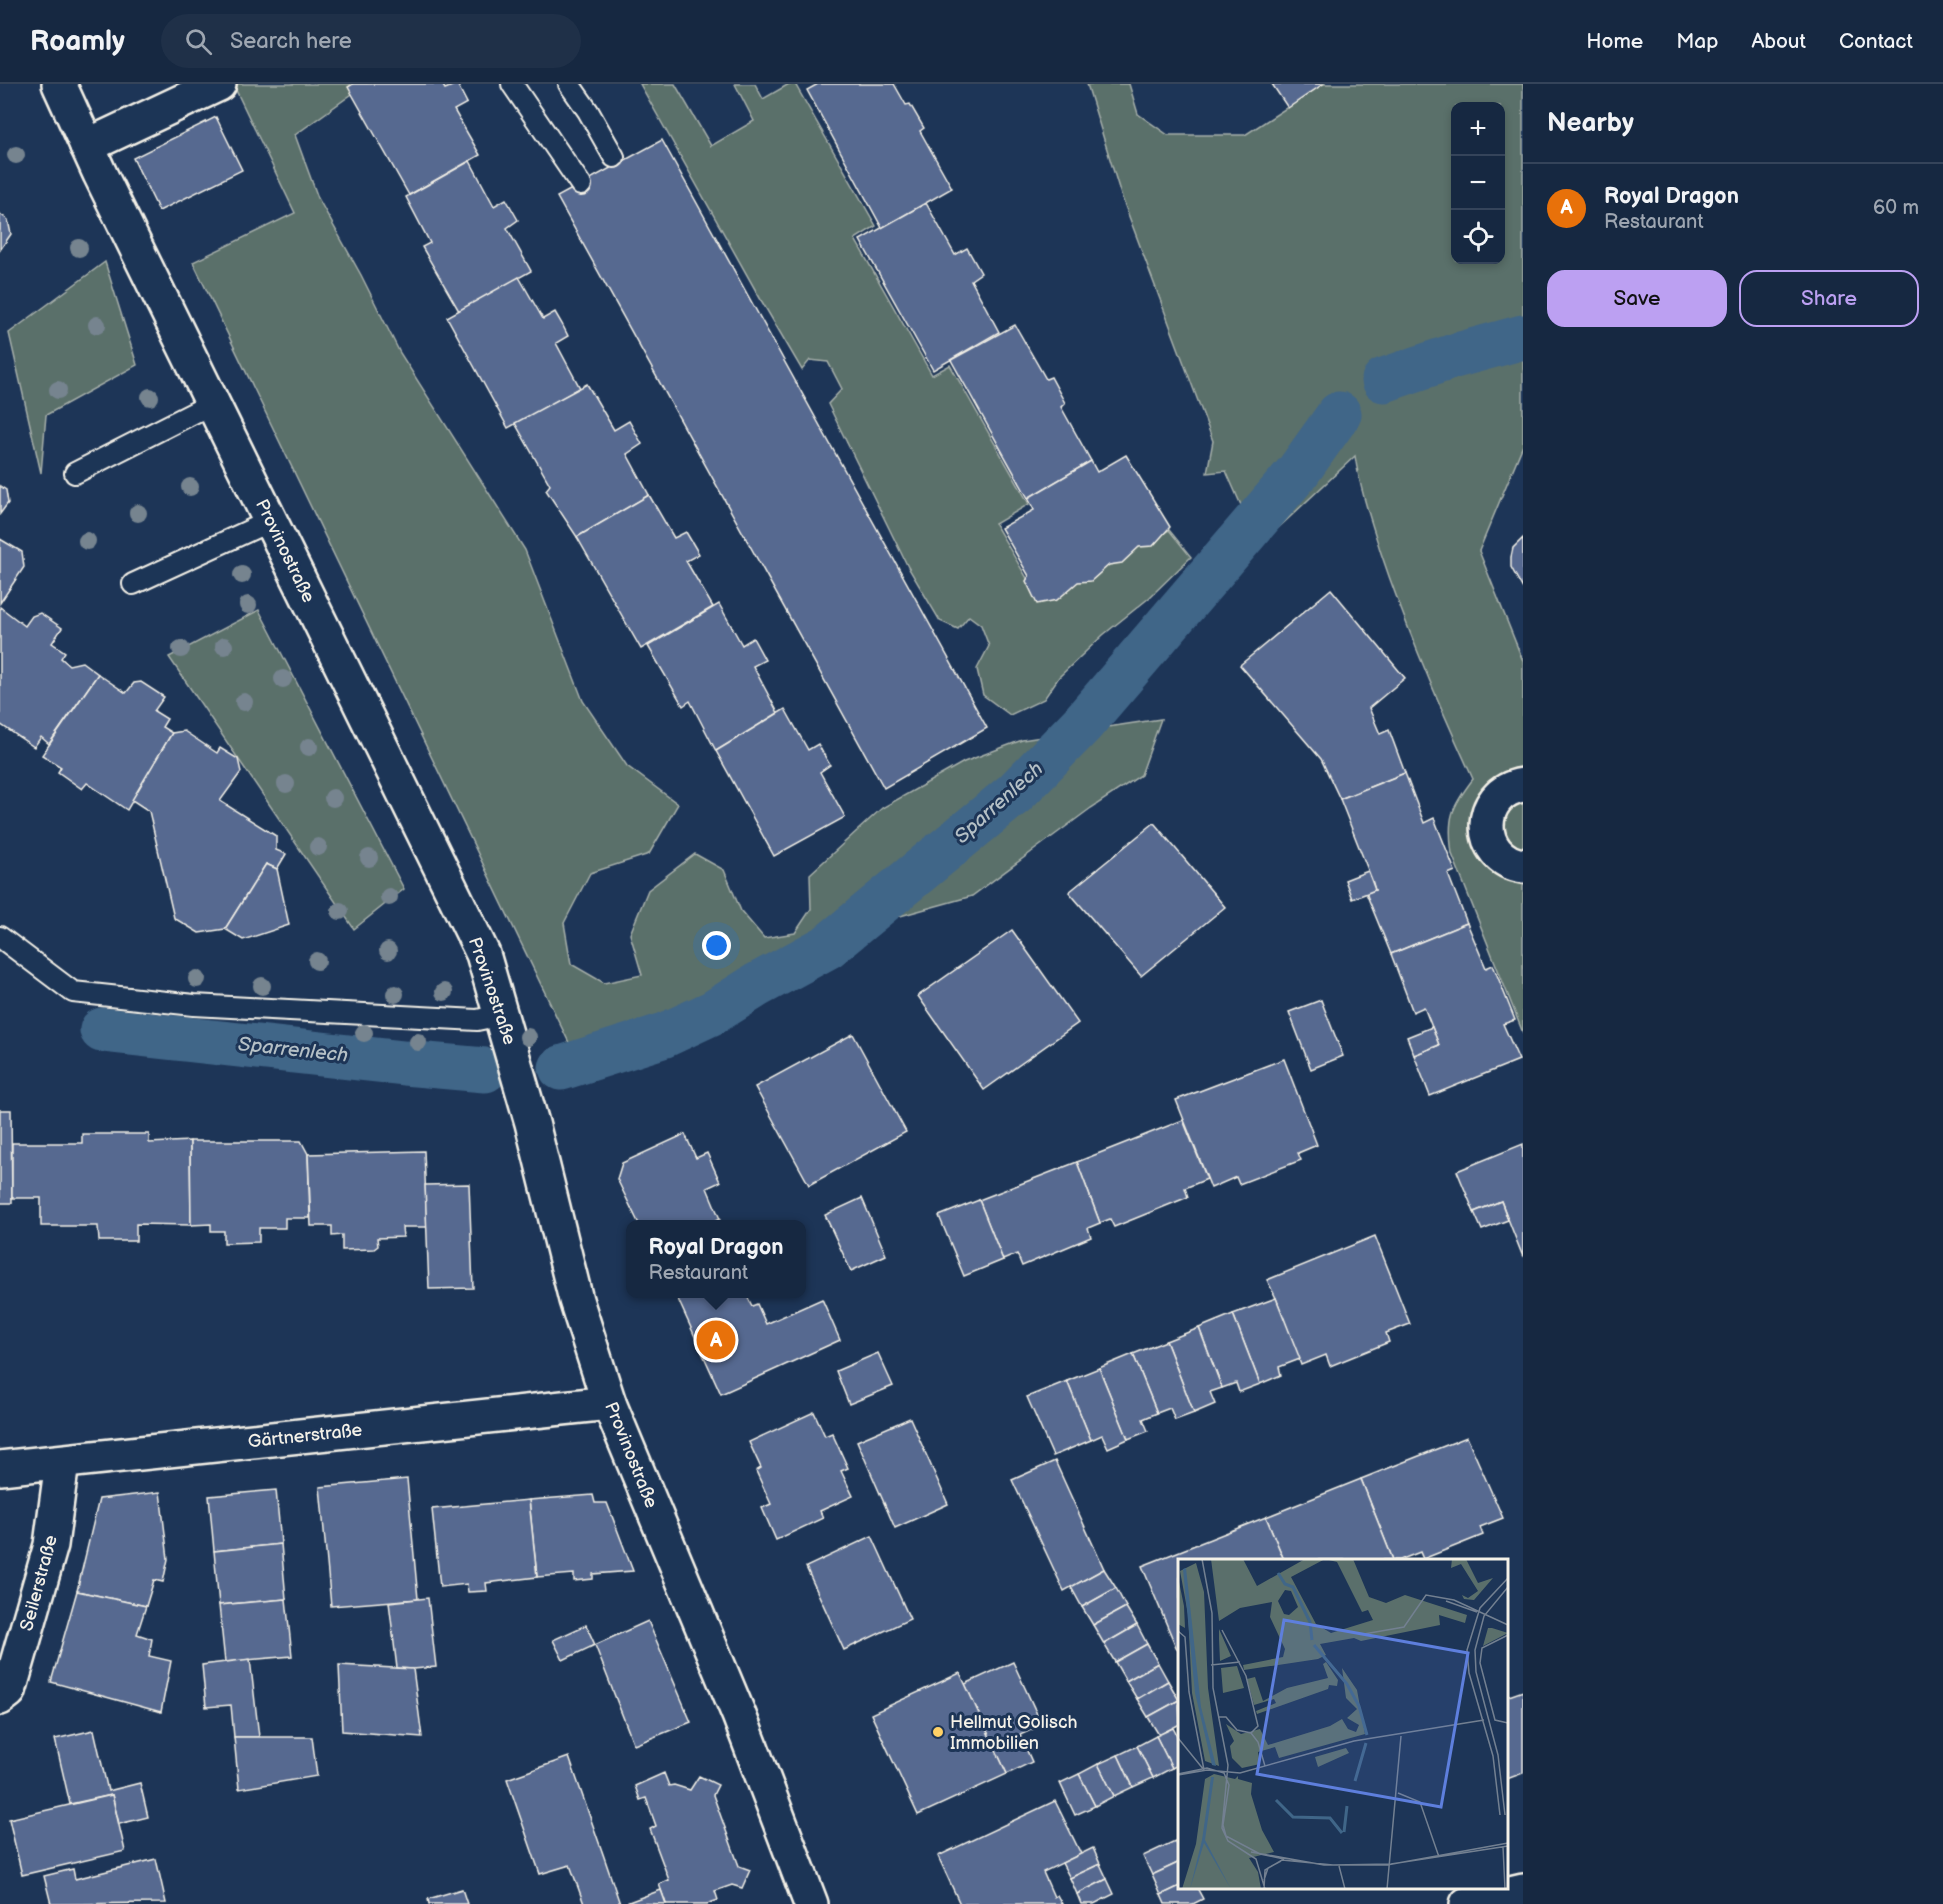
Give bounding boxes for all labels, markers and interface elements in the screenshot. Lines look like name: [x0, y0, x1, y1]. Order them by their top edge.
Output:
search box: [161, 14, 581, 68]
text: Roamly: [30, 25, 125, 58]
icon: search: [182, 25, 215, 58]
text: Search here: [230, 28, 352, 55]
text: Home: [1586, 29, 1643, 54]
text: Map: [1676, 29, 1718, 54]
text: About: [1751, 29, 1806, 54]
text: Contact: [1839, 29, 1913, 54]
map controls: [1451, 102, 1505, 264]
button: +: [1451, 102, 1505, 156]
text: Nearby: [1547, 108, 1634, 139]
button: −: [1451, 156, 1505, 210]
text: Royal Dragon: [1604, 183, 1739, 210]
text: A: [1560, 196, 1573, 220]
text: 60 m: [1873, 196, 1919, 220]
button: locate: [1451, 210, 1505, 264]
text: Restaurant: [1604, 210, 1704, 234]
button: Save: [1547, 270, 1727, 327]
button: Share: [1739, 270, 1919, 327]
street label: Provinostraße: [251, 496, 319, 606]
water label: Sparrenlech: [950, 757, 1048, 849]
your location: [702, 931, 731, 960]
street label: Provinostraße: [464, 934, 520, 1048]
water label: Sparrenlech: [237, 1032, 349, 1068]
popup: [626, 1220, 806, 1298]
text: Royal Dragon: [649, 1234, 783, 1261]
text: Restaurant: [649, 1261, 748, 1285]
pin: A: [696, 1318, 736, 1362]
street label: Provinostraße: [600, 1399, 662, 1511]
street label: Gärtnerstraße: [247, 1420, 363, 1452]
street label: Seilerstraße: [16, 1532, 62, 1633]
inset map: [1178, 1559, 1508, 1889]
place label: Hellmut Golisch Immobilien: [950, 1712, 1078, 1754]
marker: Hellmut Golisch Immobilien: [931, 1725, 945, 1739]

